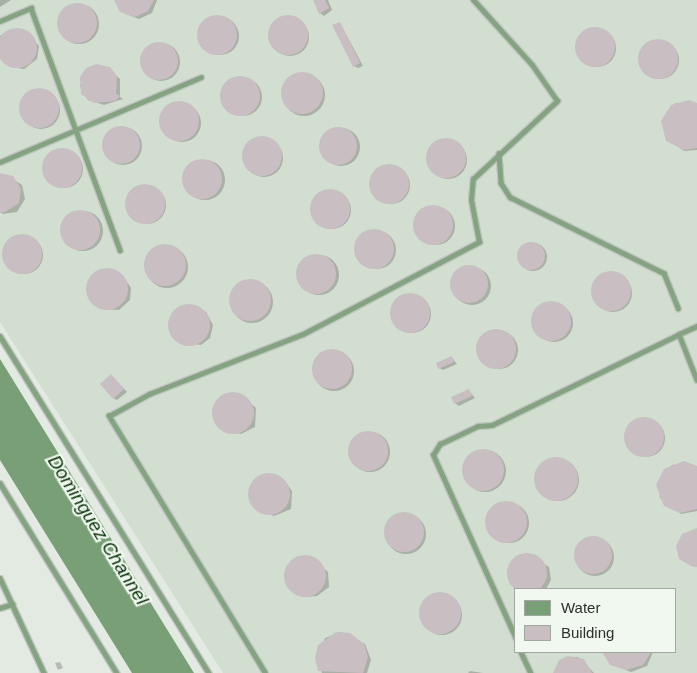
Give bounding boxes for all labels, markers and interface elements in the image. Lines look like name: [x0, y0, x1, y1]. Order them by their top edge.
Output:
water label: Dominguez Channel: [43, 451, 153, 609]
legend: [514, 588, 677, 653]
text: Water: [561, 599, 600, 616]
text: Building: [561, 624, 614, 641]

